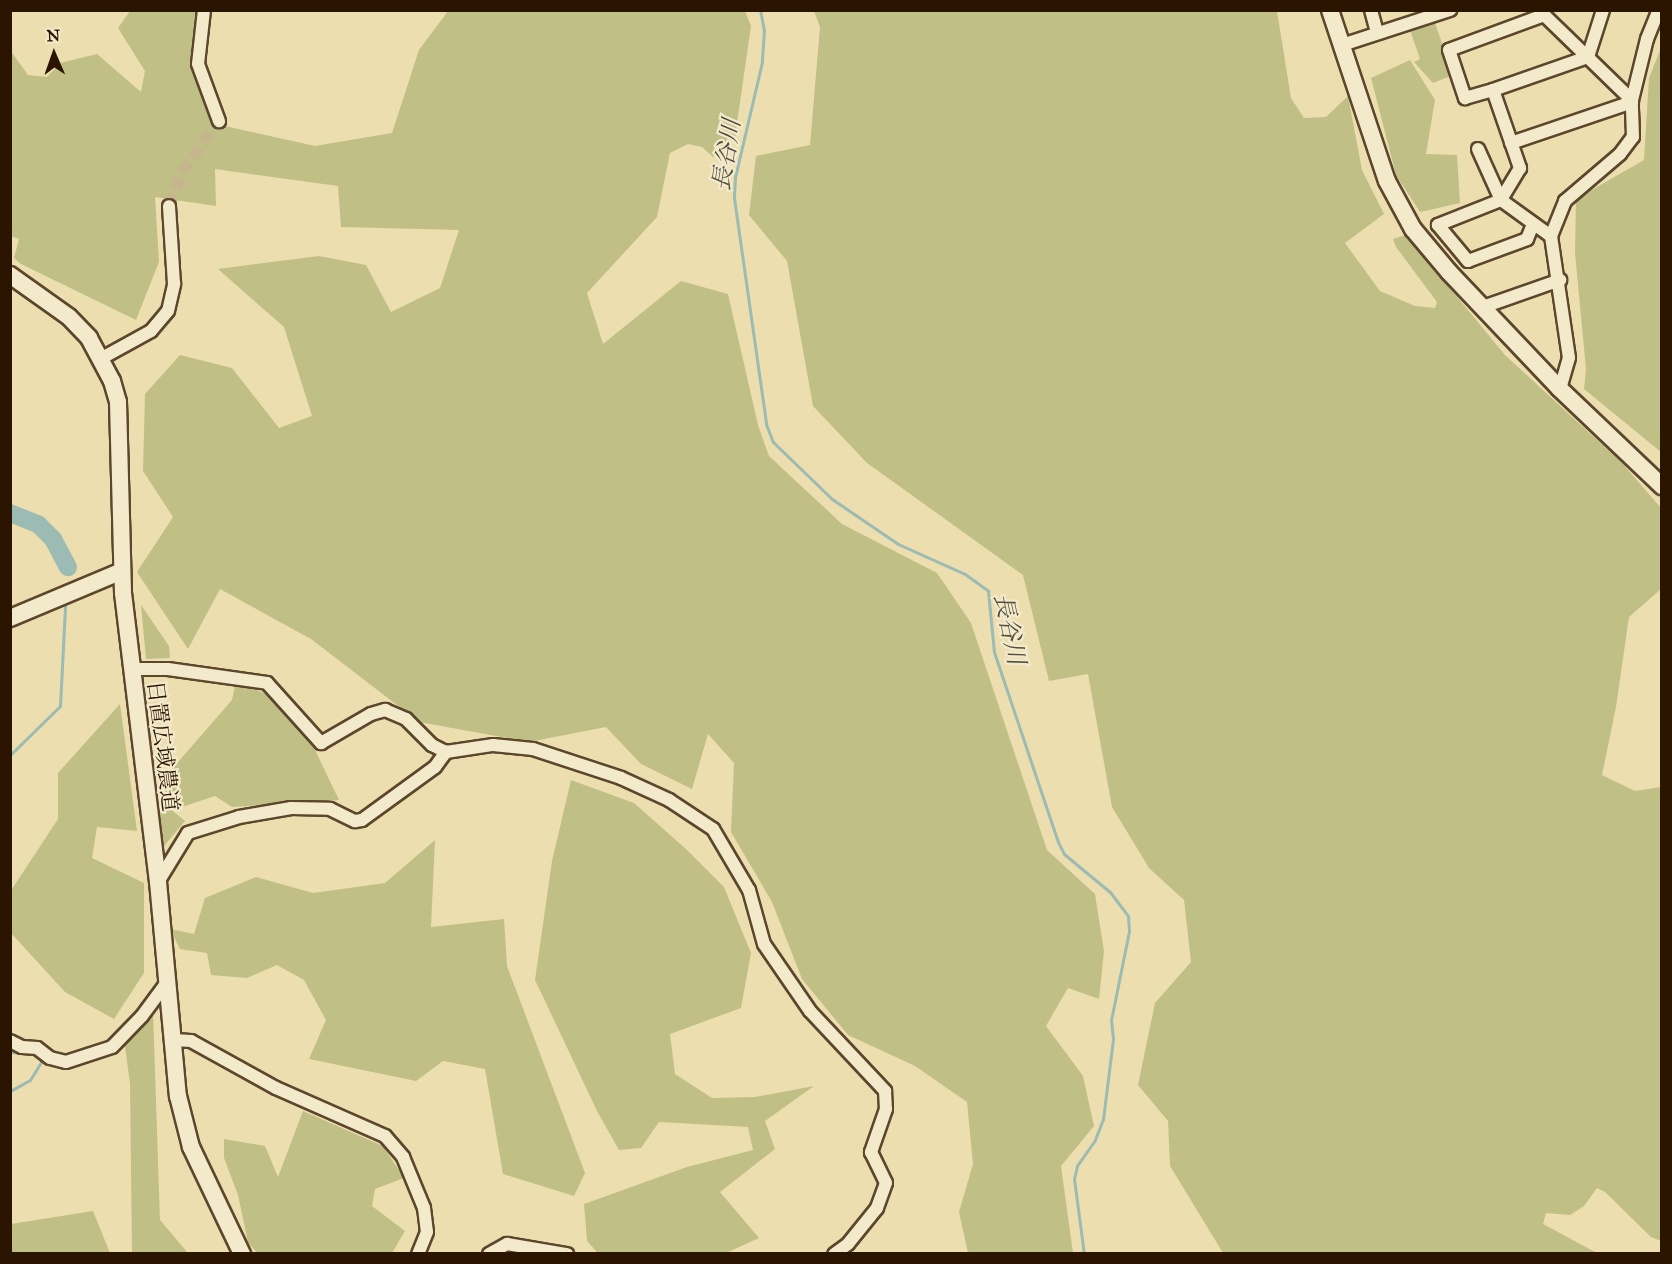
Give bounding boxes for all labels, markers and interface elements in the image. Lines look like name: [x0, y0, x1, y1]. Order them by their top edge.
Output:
north arrow: [24, 24, 84, 84]
text: N: [46, 26, 60, 45]
water label: 長谷川: [707, 117, 747, 193]
water label: 長谷川: [987, 591, 1031, 667]
street label: 日置広域農道: [142, 679, 184, 813]

